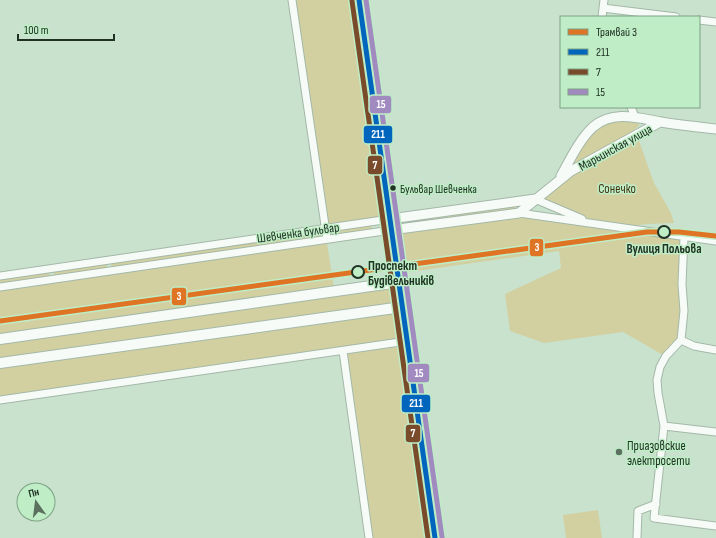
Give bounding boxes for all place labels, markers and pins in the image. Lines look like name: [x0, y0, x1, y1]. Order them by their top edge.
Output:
place label: Бульвар Шевченка: [400, 182, 477, 197]
marker: Бульвар Шевченка: [388, 183, 398, 193]
marker: Вулиця Польова: [657, 225, 671, 239]
place label: Вулиця Польова: [626, 241, 702, 257]
place label: Проспект Будівельників: [368, 258, 434, 289]
marker: Проспект Будівельників: [351, 265, 365, 279]
place label: Приазовские электросети: [627, 438, 690, 469]
marker: Приазовские электросети: [614, 447, 624, 457]

